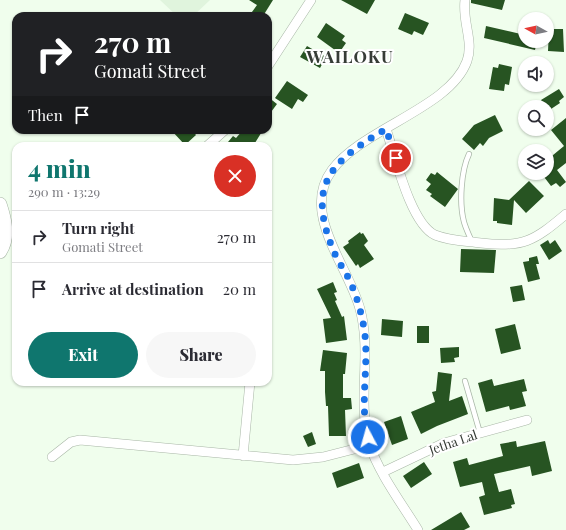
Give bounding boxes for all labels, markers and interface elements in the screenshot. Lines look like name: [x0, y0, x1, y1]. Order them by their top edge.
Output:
north arrow: [518, 12, 554, 48]
map controls: [518, 12, 554, 180]
text: 270 m: [94, 23, 171, 60]
icon: right: [28, 28, 80, 80]
district label: WAILOKU: [305, 45, 394, 67]
button: sound: [518, 56, 554, 92]
text: Gomati Street: [94, 59, 206, 83]
button: search: [518, 100, 554, 136]
icon: arrive: [71, 104, 93, 126]
text: Then: [28, 105, 63, 125]
pin: [379, 141, 413, 175]
button: layers: [518, 144, 554, 180]
icon: arrive: [385, 147, 407, 169]
text: 4 min: [28, 152, 91, 184]
button: close: [214, 155, 256, 197]
text: 290 m · 13:29: [28, 183, 100, 200]
text: Turn right: [62, 218, 135, 238]
icon: right: [28, 226, 50, 248]
text: 270 m: [217, 227, 256, 247]
text: Gomati Street: [62, 238, 143, 255]
icon: arrive: [28, 278, 50, 300]
text: Arrive at destination: [62, 279, 204, 299]
text: 20 m: [223, 279, 256, 299]
button: Exit: [28, 332, 138, 378]
button: Share: [146, 332, 256, 378]
position arrow: [347, 416, 389, 458]
street label: Jetha Lal: [425, 425, 480, 458]

